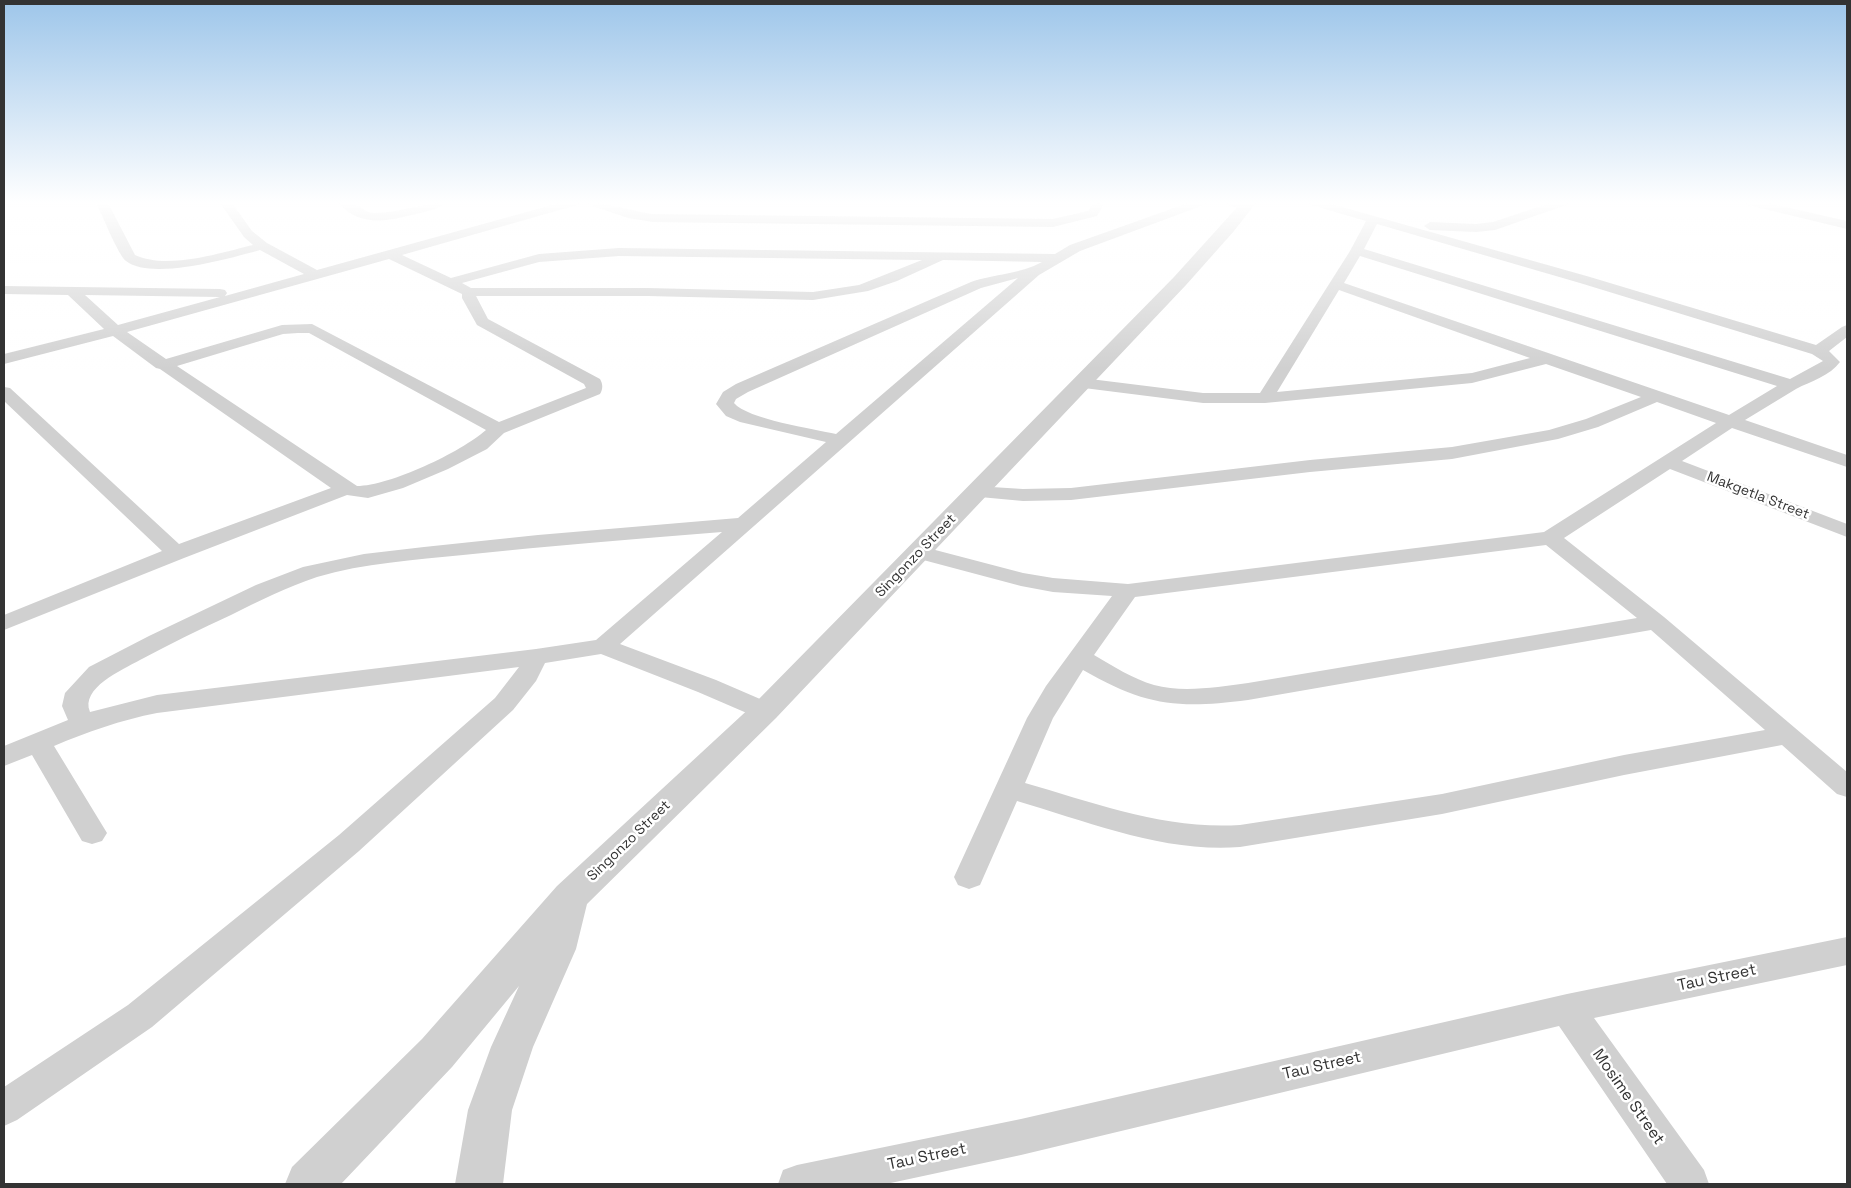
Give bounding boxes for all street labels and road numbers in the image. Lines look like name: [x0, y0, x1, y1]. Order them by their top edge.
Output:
street label: Makgetla Street: [1704, 469, 1812, 523]
street label: Singonzo Street: [872, 511, 960, 601]
street label: Singonzo Street: [584, 797, 674, 885]
street label: Tau Street: [1676, 960, 1758, 996]
street label: Mosime Street: [1588, 1045, 1668, 1149]
street label: Tau Street: [1281, 1048, 1363, 1084]
street label: Tau Street: [886, 1139, 968, 1175]

